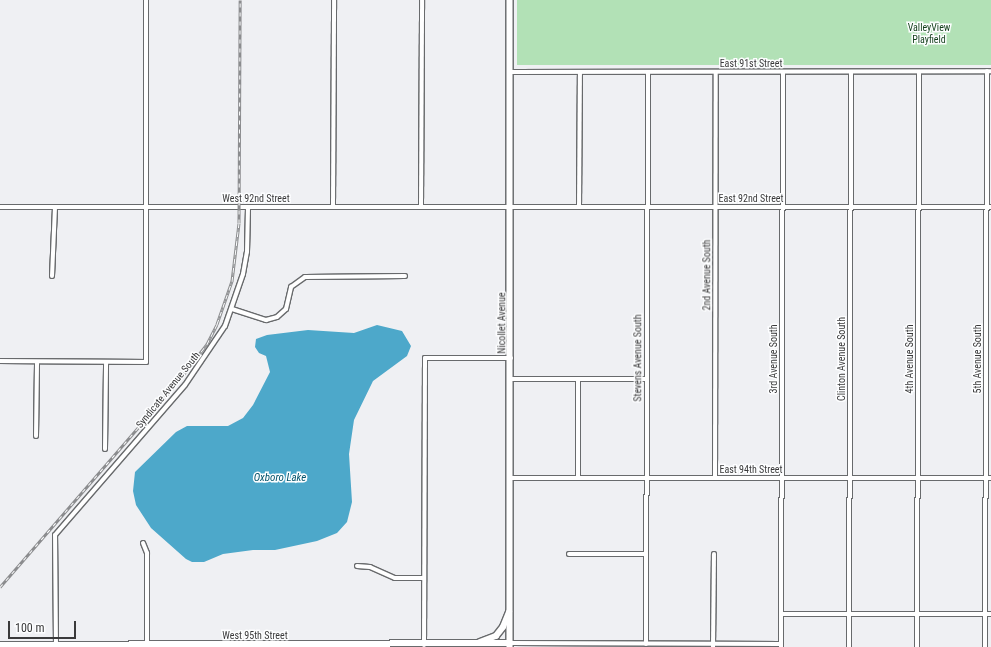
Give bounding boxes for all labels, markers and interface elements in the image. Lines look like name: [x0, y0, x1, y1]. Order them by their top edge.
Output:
park label: ValleyView Playfield: [908, 21, 950, 44]
street label: East 91st Street: [720, 58, 782, 70]
street label: West 92nd Street: [222, 193, 290, 205]
street label: East 92nd Street: [719, 193, 783, 205]
street label: 2nd Avenue South: [701, 240, 713, 310]
street label: Nicollet Avenue: [496, 292, 508, 354]
street label: Stevens Avenue South: [632, 314, 644, 402]
street label: Clinton Avenue South: [836, 317, 848, 401]
street label: 3rd Avenue South: [768, 324, 780, 394]
street label: 4th Avenue South: [904, 325, 916, 393]
street label: 5th Avenue South: [972, 325, 984, 393]
street label: Syndicate Avenue South: [134, 349, 202, 431]
street label: East 94th Street: [720, 464, 782, 476]
water label: Oxboro Lake: [254, 471, 306, 485]
scale bar: [10, 613, 78, 639]
text: 100 m: [15, 621, 45, 635]
street label: West 95th Street: [222, 630, 288, 642]

